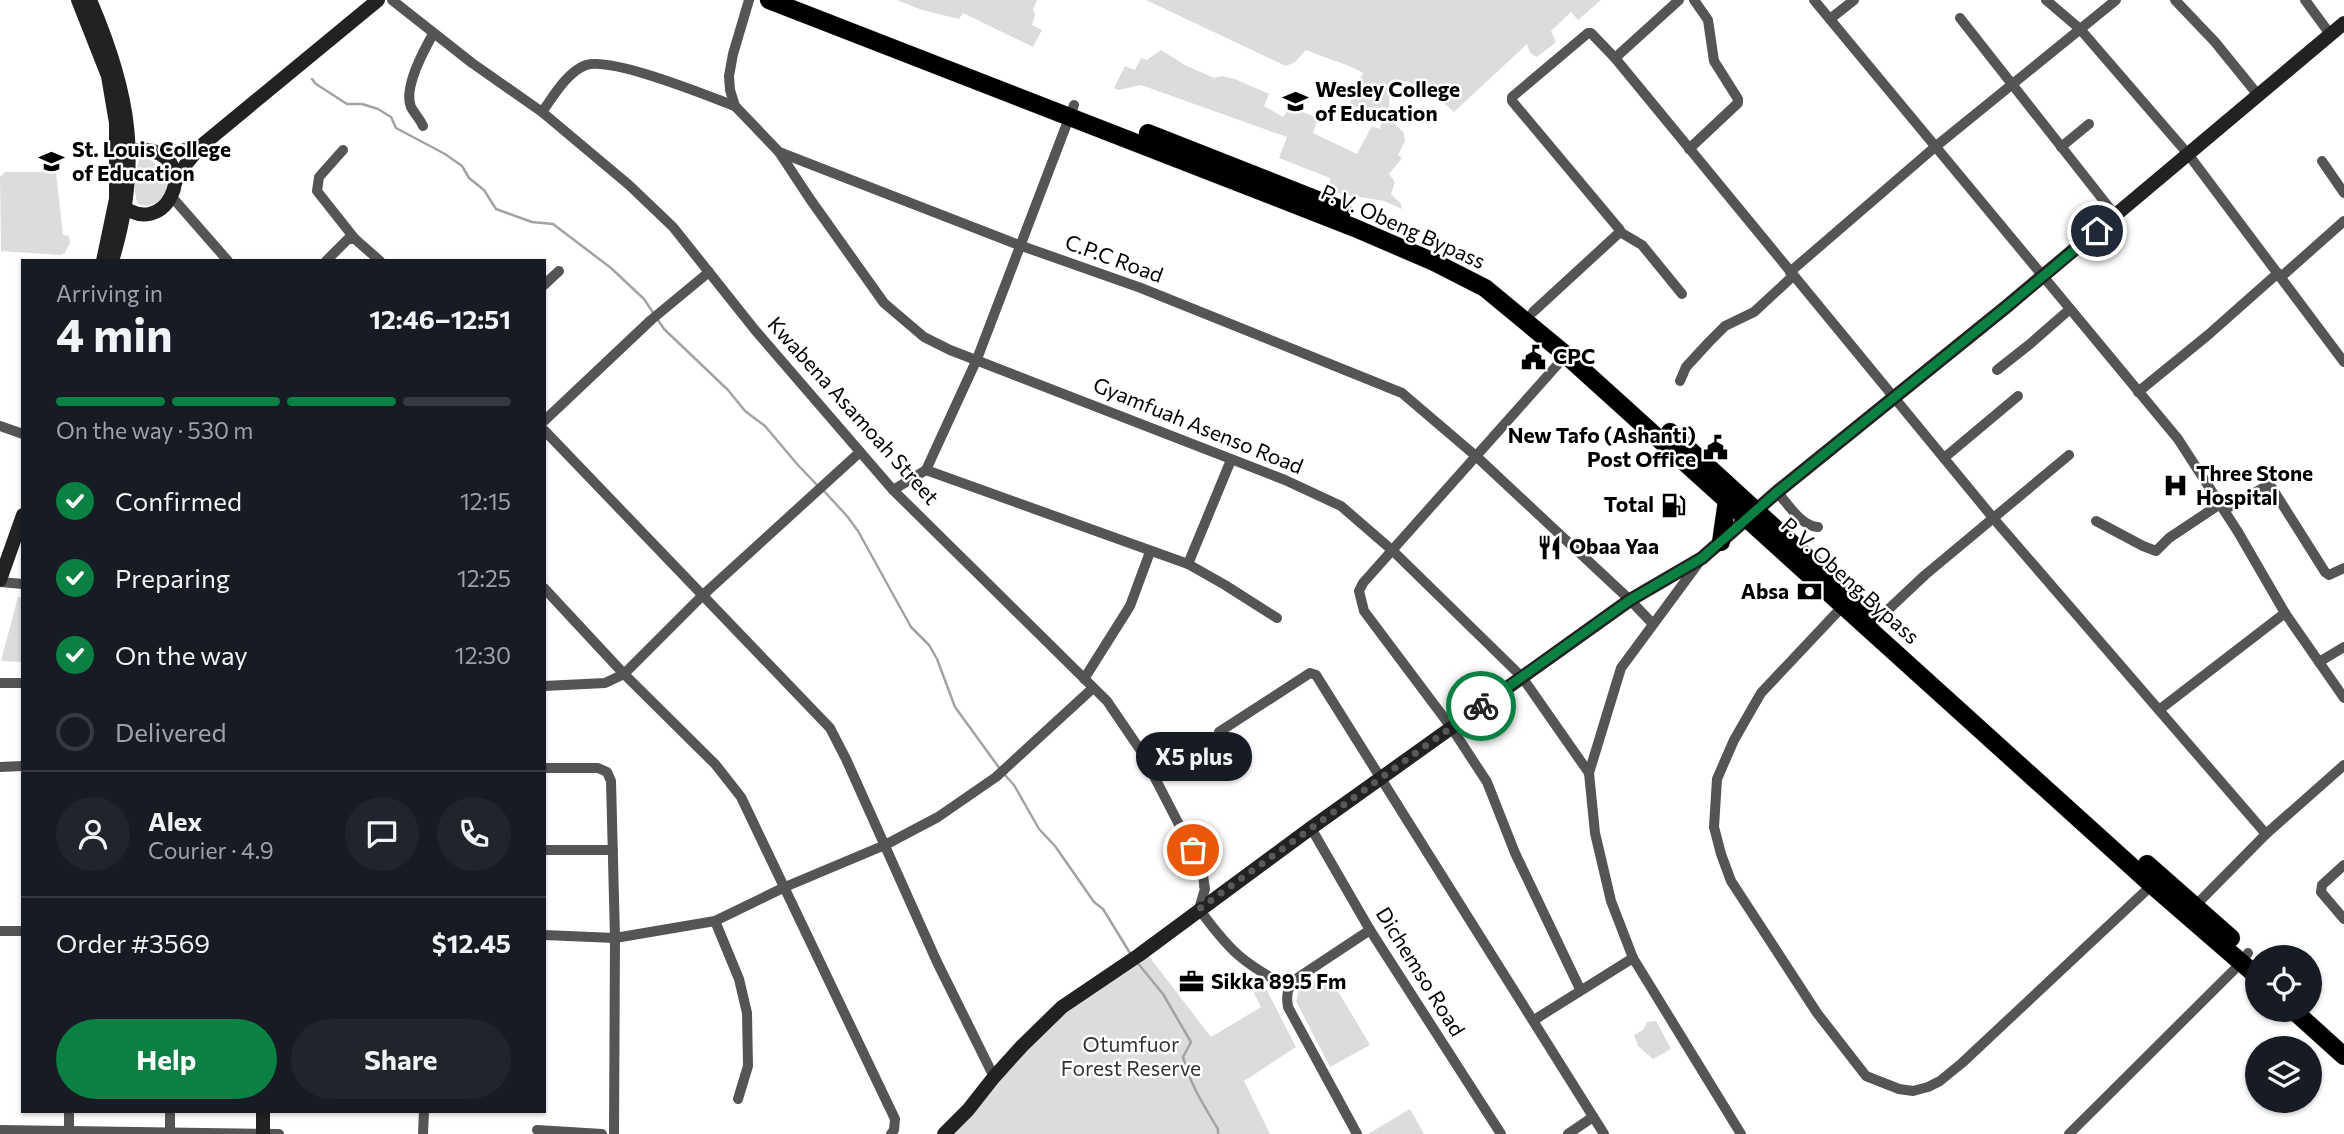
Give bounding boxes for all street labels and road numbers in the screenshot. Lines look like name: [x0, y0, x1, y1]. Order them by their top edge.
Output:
street label: P. V. Obeng Bypass: [1318, 178, 1490, 273]
street label: C.P.C Road: [1062, 228, 1167, 287]
street label: Kwabena Asamoah Street: [763, 311, 945, 509]
street label: Gyamfuah Asenso Road: [1090, 371, 1307, 478]
street label: P. V. Obeng Bypass: [1777, 511, 1925, 648]
street label: Dichemso Road: [1371, 902, 1471, 1041]

